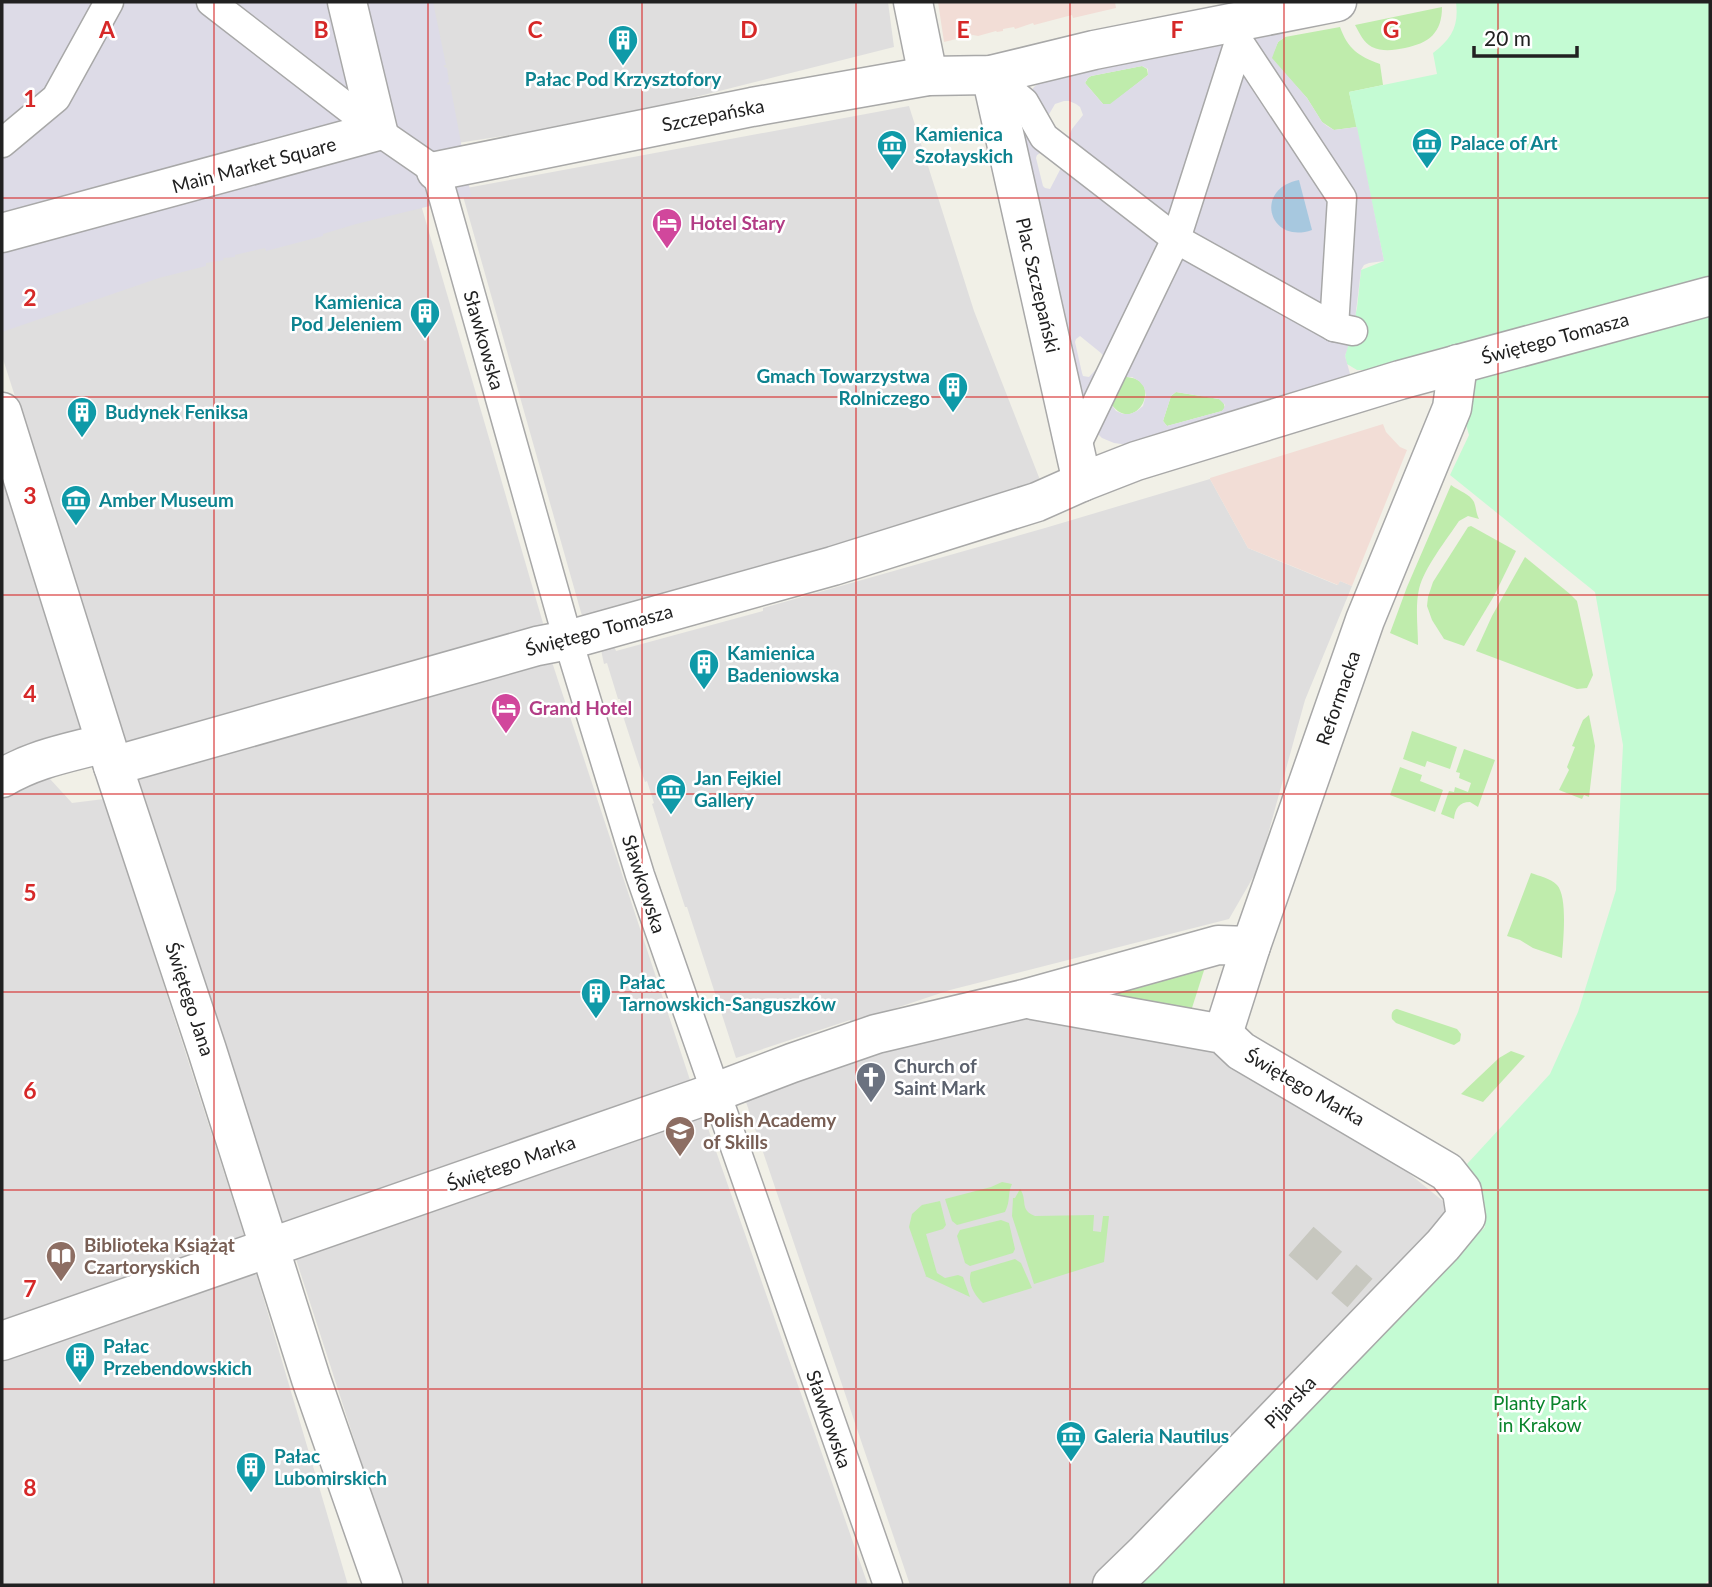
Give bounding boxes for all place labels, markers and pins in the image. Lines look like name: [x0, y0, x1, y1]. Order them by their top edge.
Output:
building icon: Pałac Pod Krzysztofory: [606, 23, 640, 67]
place label: Pałac Pod Krzysztofory: [525, 67, 722, 90]
place label: Kamienica Szołayskich: [915, 122, 1013, 167]
museum icon: Palace of Art: [1410, 126, 1444, 170]
museum icon: Kamienica Szołayskich: [875, 128, 909, 172]
place label: Palace of Art: [1450, 131, 1558, 154]
hotel icon: Hotel Stary: [650, 206, 684, 250]
place label: Hotel Stary: [690, 211, 786, 234]
place label: Kamienica Pod Jeleniem: [290, 290, 402, 335]
building icon: Kamienica Pod Jeleniem: [408, 296, 442, 340]
place label: Gmach Towarzystwa Rolniczego: [756, 364, 930, 409]
building icon: Gmach Towarzystwa Rolniczego: [936, 370, 970, 414]
building icon: Budynek Feniksa: [65, 395, 99, 439]
place label: Budynek Feniksa: [105, 400, 248, 423]
museum icon: Amber Museum: [59, 483, 93, 527]
place label: Amber Museum: [98, 488, 234, 511]
place label: Kamienica Badeniowska: [727, 641, 840, 686]
building icon: Kamienica Badeniowska: [687, 647, 721, 691]
hotel icon: Grand Hotel: [489, 691, 523, 735]
place label: Grand Hotel: [529, 696, 632, 719]
place label: Jan Fejkiel Gallery: [694, 766, 782, 811]
museum icon: Jan Fejkiel Gallery: [654, 772, 688, 816]
place label: Pałac Tarnowskich-Sanguszków: [619, 970, 837, 1015]
building icon: Pałac Tarnowskich-Sanguszków: [579, 976, 613, 1020]
place label: Church of Saint Mark: [894, 1054, 986, 1099]
church icon: Church of Saint Mark: [854, 1060, 888, 1104]
place label: Polish Academy of Skills: [703, 1108, 837, 1153]
school or university icon: Polish Academy of Skills: [663, 1114, 697, 1158]
place label: Biblioteka Książąt Czartoryskich: [84, 1233, 235, 1278]
library icon: Biblioteka Książąt Czartoryskich: [44, 1239, 78, 1283]
place label: Pałac Przebendowskich: [103, 1334, 252, 1379]
building icon: Pałac Przebendowskich: [63, 1340, 97, 1384]
museum icon: Galeria Nautilus: [1054, 1419, 1088, 1463]
place label: Galeria Nautilus: [1094, 1424, 1229, 1447]
place label: Pałac Lubomirskich: [274, 1444, 387, 1489]
building icon: Pałac Lubomirskich: [234, 1450, 268, 1494]

